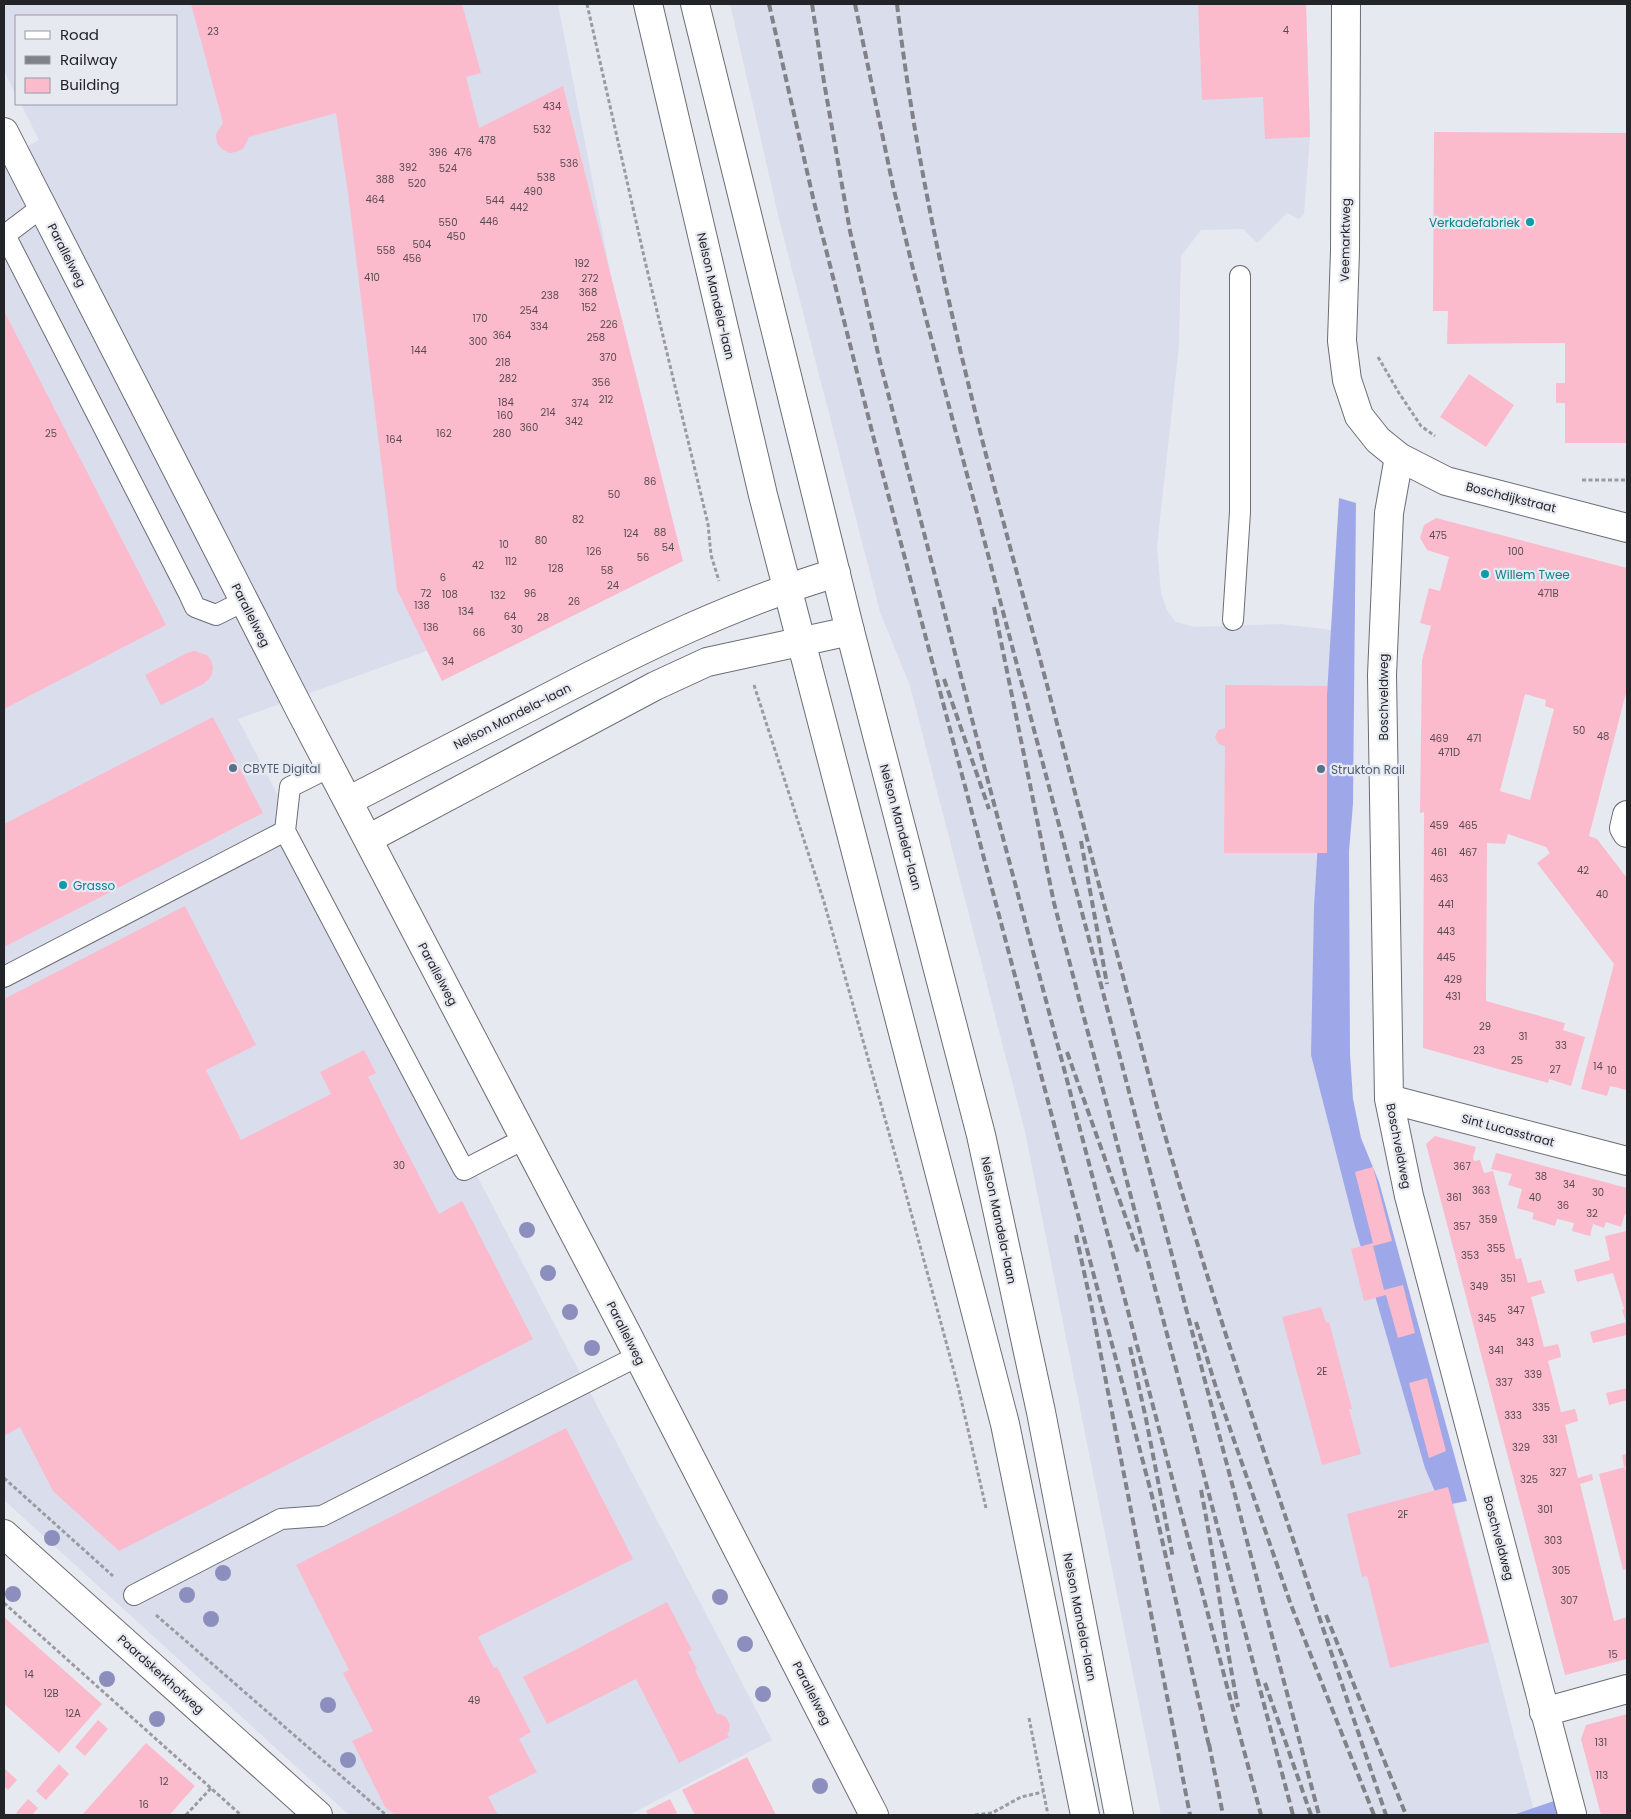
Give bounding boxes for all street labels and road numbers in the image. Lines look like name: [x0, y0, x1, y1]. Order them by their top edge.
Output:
street label: Veemarktweg: [1336, 198, 1354, 282]
street label: Parallelweg: [44, 220, 90, 290]
street label: Nelson Mandela-laan: [693, 231, 739, 361]
street label: Boschdijkstraat: [1464, 478, 1558, 516]
street label: Parallelweg: [228, 580, 274, 650]
street label: Boschveldweg: [1375, 654, 1392, 740]
street label: Nelson Mandela-laan: [450, 679, 574, 753]
street label: Nelson Mandela-laan: [876, 762, 926, 892]
street label: Parallelweg: [414, 939, 462, 1009]
street label: Boschveldweg: [1382, 1102, 1416, 1190]
street label: Sint Lucasstraat: [1460, 1109, 1556, 1151]
street label: Nelson Mandela-laan: [977, 1155, 1021, 1285]
street label: Parallelweg: [603, 1298, 649, 1368]
street label: Boschveldweg: [1480, 1494, 1518, 1582]
street label: Nelson Mandela-laan: [1059, 1552, 1101, 1682]
street label: Paardskerkhofweg: [114, 1631, 208, 1717]
street label: Parallelweg: [789, 1658, 835, 1728]

